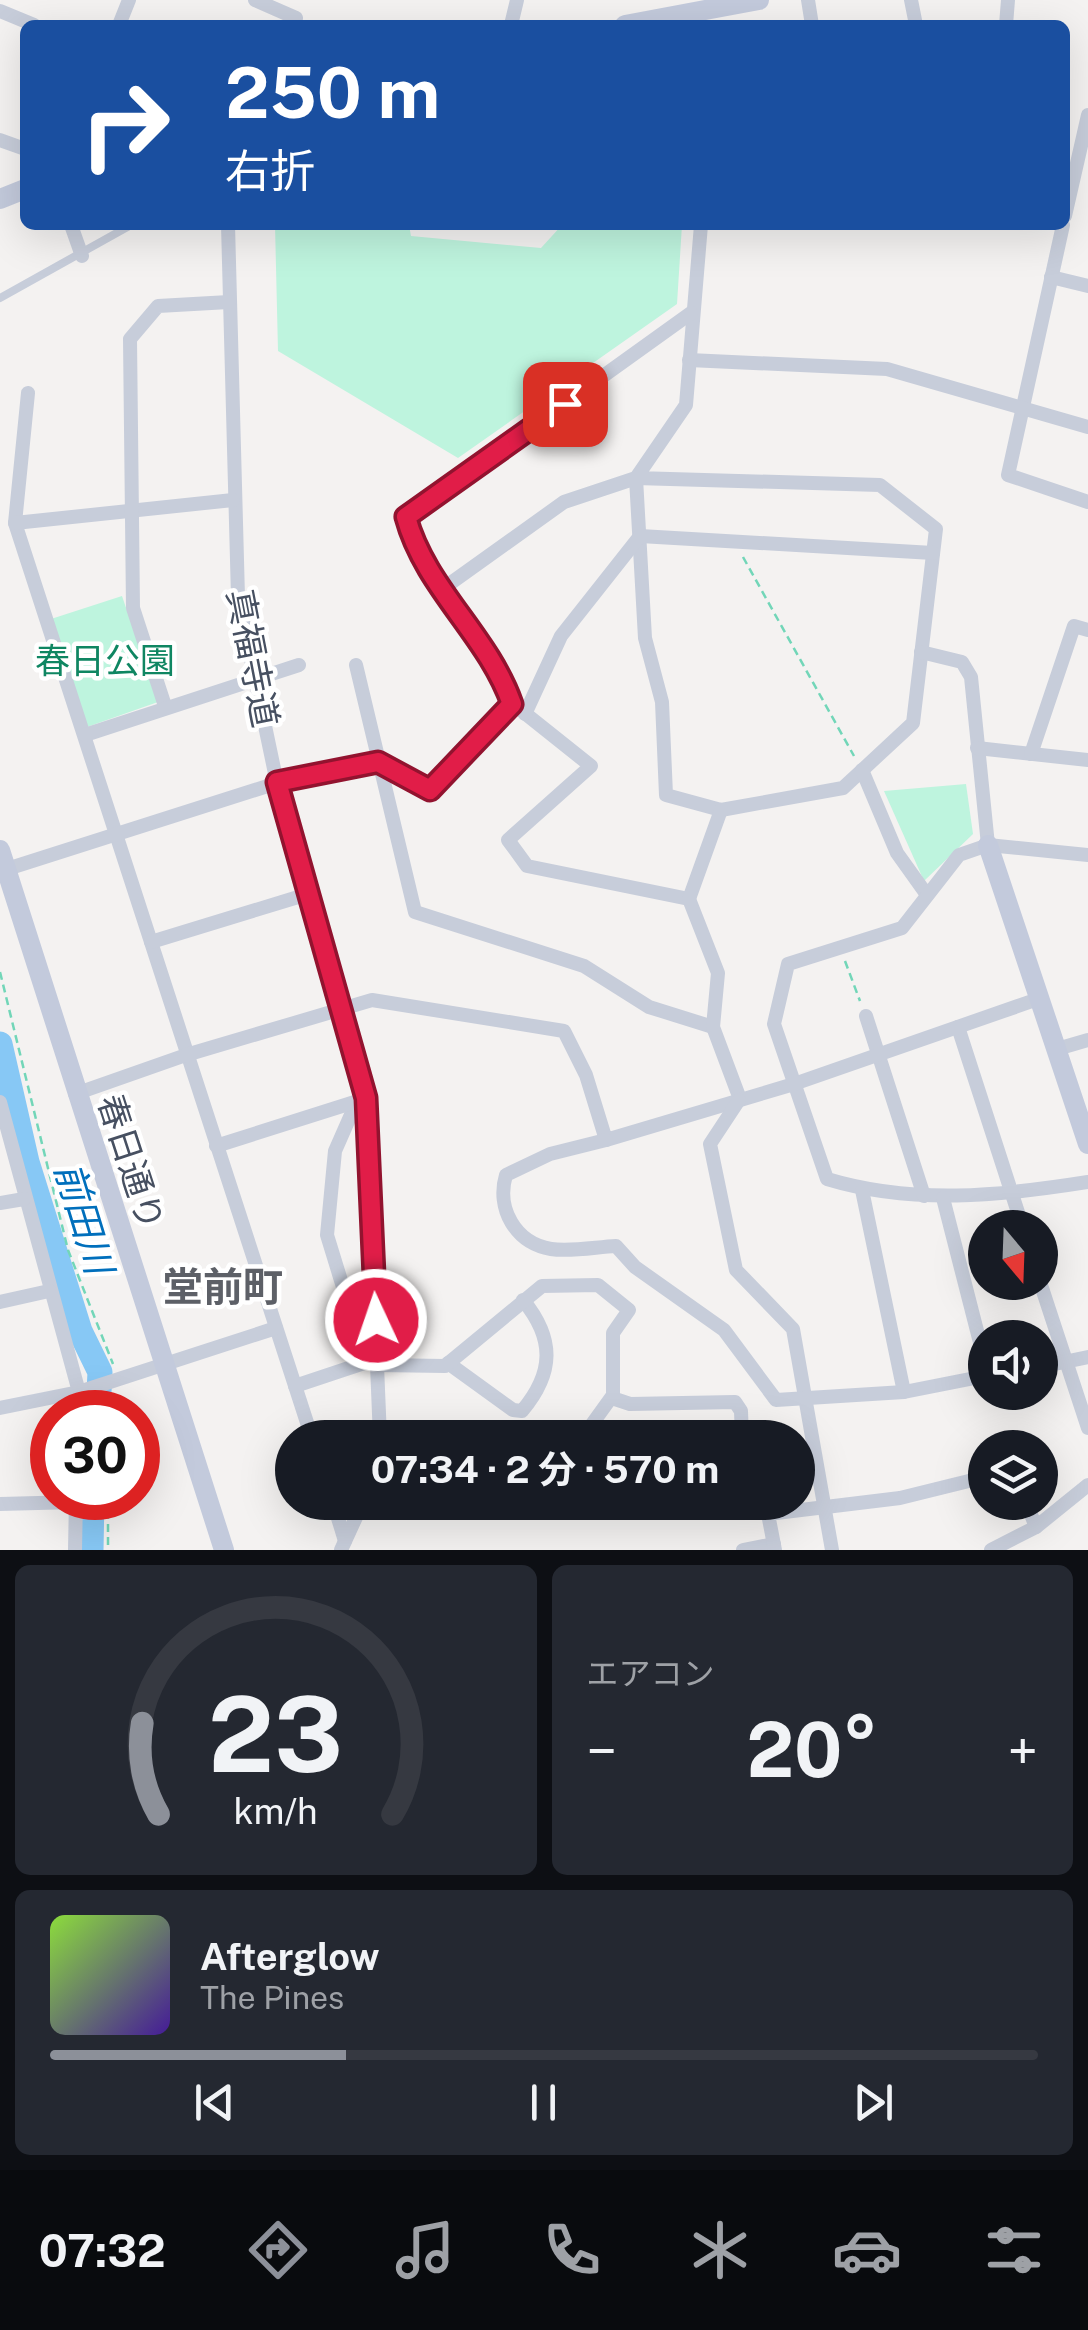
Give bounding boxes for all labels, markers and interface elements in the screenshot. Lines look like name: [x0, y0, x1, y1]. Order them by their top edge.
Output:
text: 250 m: [225, 51, 440, 134]
icon: right: [60, 60, 190, 190]
text: 右折: [225, 144, 315, 197]
pin: [523, 362, 608, 447]
icon: arrive: [538, 377, 593, 432]
street label: 真福寺道: [220, 585, 286, 731]
park label: 春日公園: [35, 640, 175, 681]
street label: 春日通り: [90, 1089, 172, 1235]
water label: 前田川: [46, 1157, 123, 1283]
north arrow: [968, 1210, 1058, 1300]
map controls: [968, 1210, 1058, 1520]
district label: 堂前町: [163, 1263, 283, 1310]
position arrow: [324, 1268, 428, 1372]
button: sound: [968, 1320, 1058, 1410]
speed limit sign: 30: [30, 1390, 160, 1520]
button: layers: [968, 1430, 1058, 1520]
text: 07:34 · 2 分 · 570 m: [371, 1447, 719, 1492]
text: エアコン: [587, 1655, 715, 1692]
text: 23: [208, 1673, 343, 1795]
text: 20°: [746, 1706, 878, 1794]
text: −: [587, 1719, 617, 1783]
text: +: [1007, 1719, 1038, 1783]
text: km/h: [234, 1790, 318, 1832]
text: Afterglow: [200, 1934, 380, 1979]
text: The Pines: [200, 1979, 344, 2016]
icon: previous: [187, 2075, 242, 2130]
icon: pause: [516, 2075, 571, 2130]
icon: next: [846, 2075, 901, 2130]
icon: directions: [243, 2215, 313, 2285]
icon: music: [390, 2215, 460, 2285]
icon: phone: [537, 2215, 607, 2285]
icon: climate: [685, 2215, 755, 2285]
icon: car: [832, 2215, 902, 2285]
icon: filters: [979, 2215, 1049, 2285]
text: 07:32: [39, 2224, 166, 2277]

